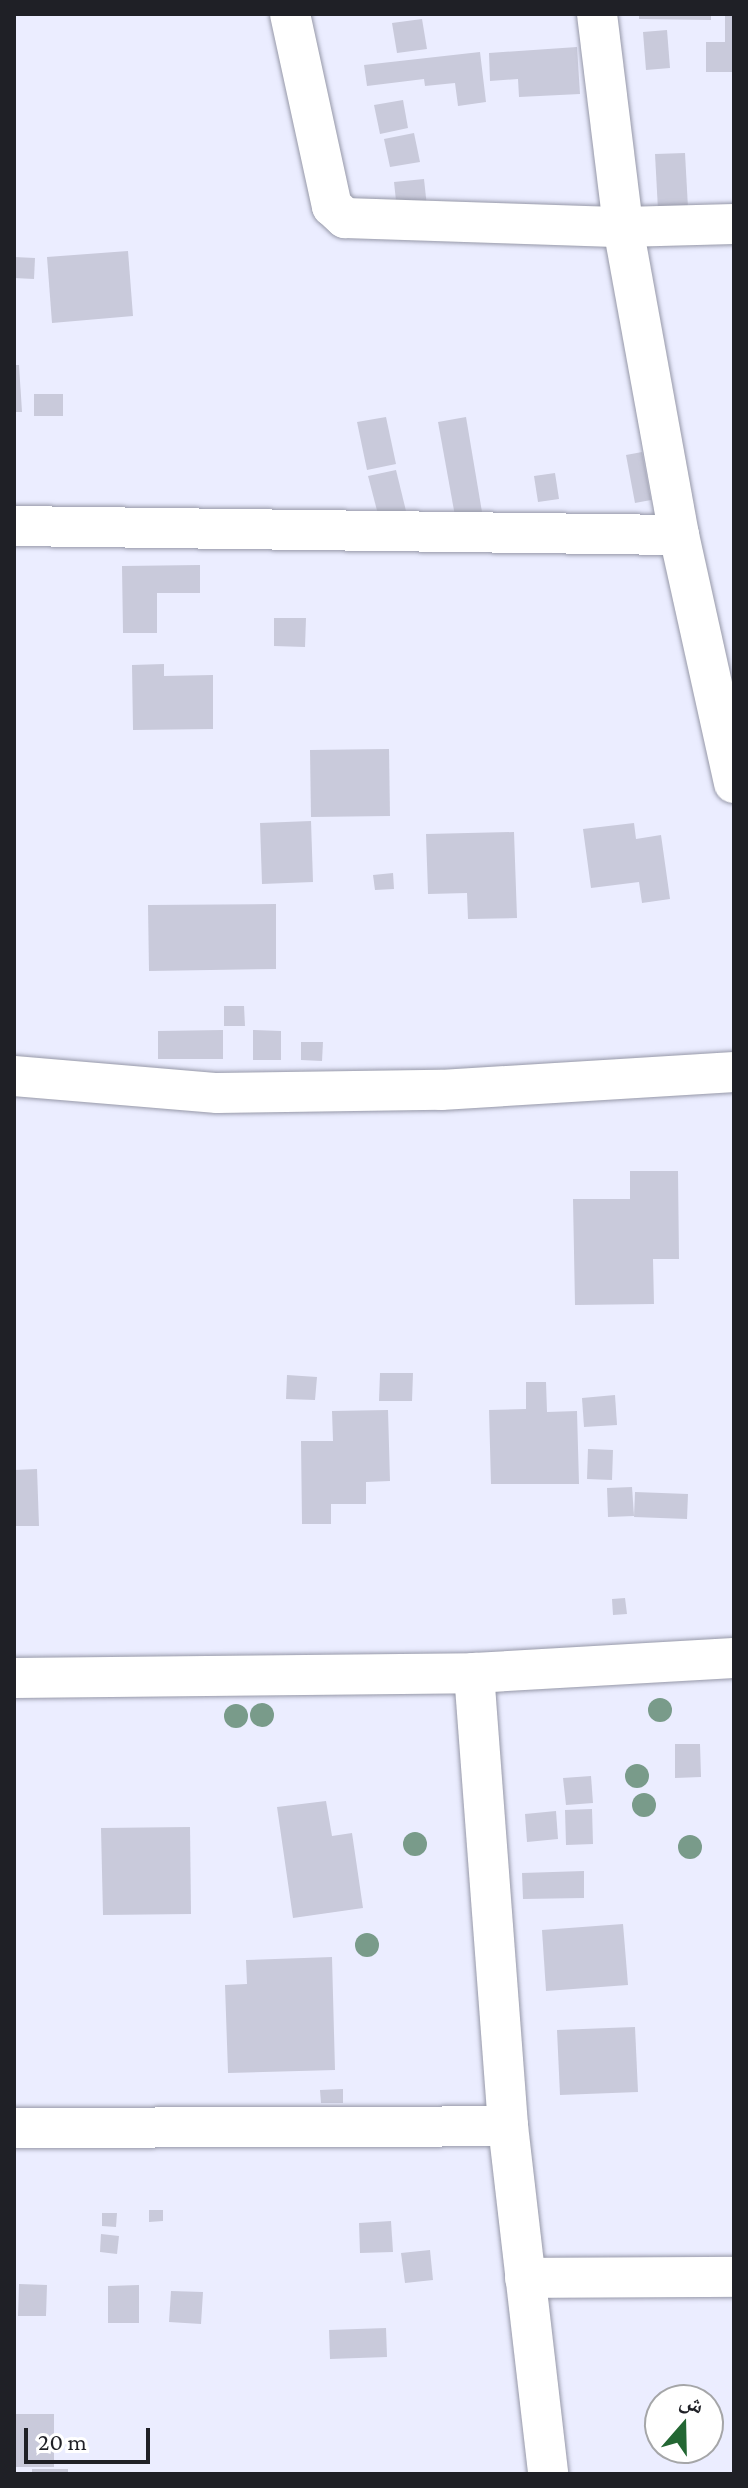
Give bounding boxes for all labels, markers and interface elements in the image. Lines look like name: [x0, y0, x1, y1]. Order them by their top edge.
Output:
north arrow: [644, 2384, 724, 2464]
text: ش: [676, 2387, 707, 2419]
scale bar: [28, 2412, 154, 2462]
text: 20 m: [38, 2428, 87, 2455]

